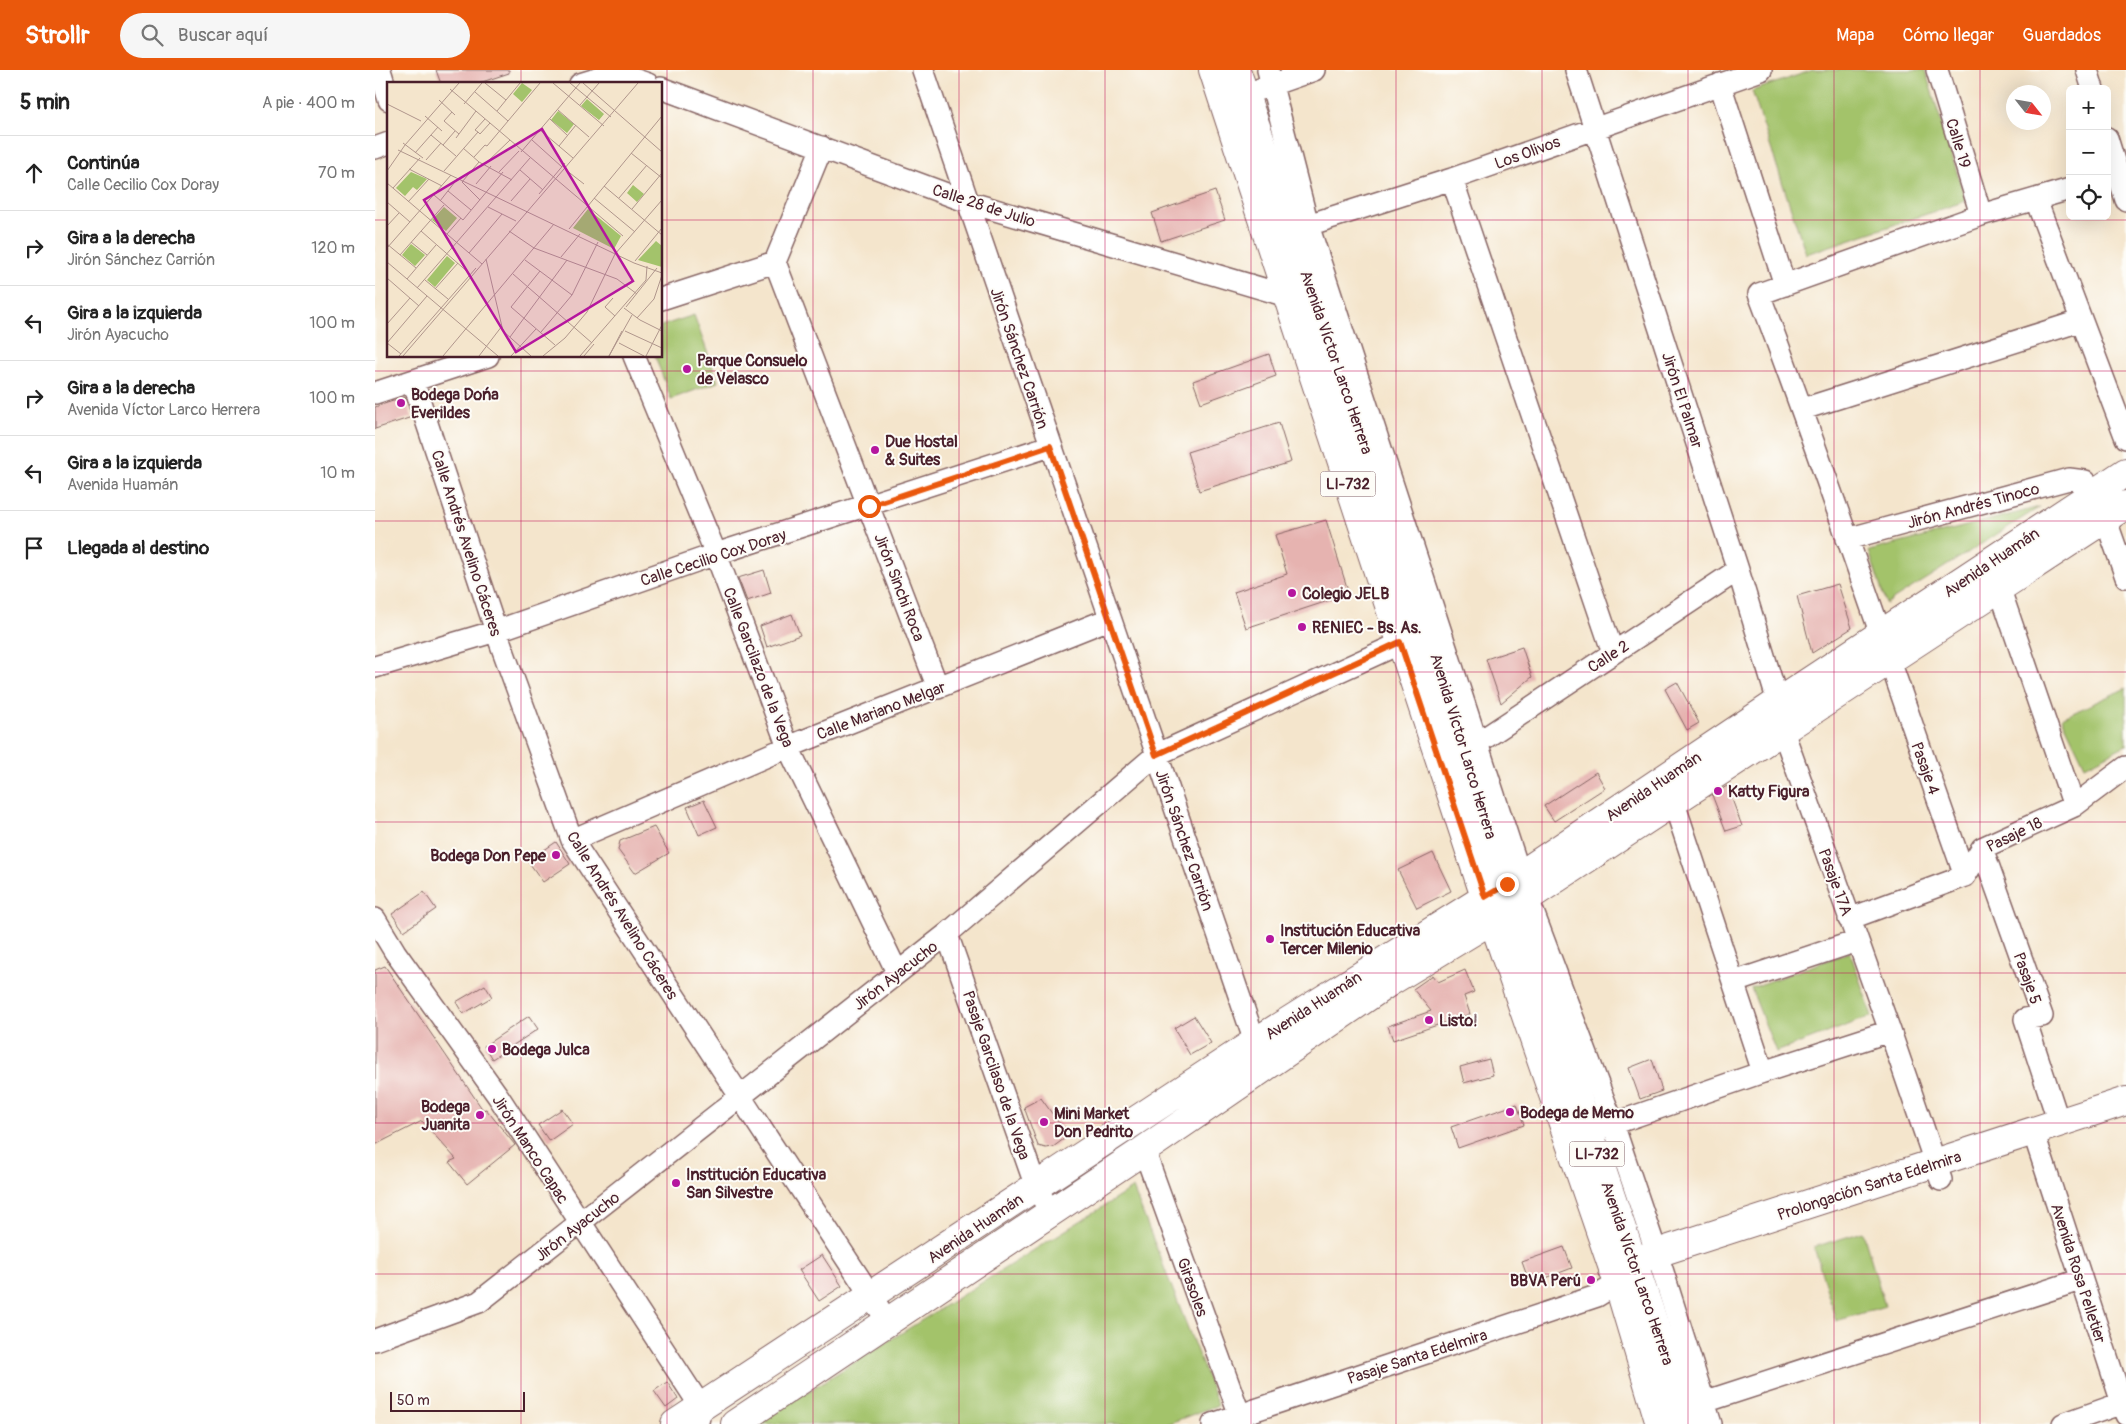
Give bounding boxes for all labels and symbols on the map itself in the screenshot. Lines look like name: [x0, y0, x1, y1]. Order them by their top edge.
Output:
inset map: [387, 82, 663, 358]
north arrow: [2006, 85, 2051, 130]
street label: Calle 19: [1941, 116, 1975, 171]
street label: Los Olivos: [1492, 132, 1563, 174]
street label: Calle 28 de Julio: [930, 180, 1038, 232]
street label: Avenida Víctor Larco Herrera: [1295, 268, 1377, 457]
street label: Jirón Sánchez Carrión: [985, 285, 1053, 432]
street label: Jirón El Palmar: [1657, 350, 1707, 451]
place label: Parque Consuelo de Velasco: [697, 351, 808, 389]
marker: Parque Consuelo de Velasco: [681, 363, 693, 375]
place label: Bodega Dońa Everildes: [411, 385, 499, 423]
marker: Bodega Dońa Everildes: [395, 397, 407, 409]
place label: Due Hostal & Suites: [885, 432, 958, 470]
marker: Due Hostal & Suites: [869, 444, 881, 456]
street label: Calle Andrés Avelino Cáceres: [426, 448, 506, 639]
road number: LI-732: [1321, 472, 1375, 496]
street label: Jirón Andrés Tinoco: [1905, 479, 2042, 533]
route start: [858, 495, 881, 518]
street label: Avenida Huamán: [1940, 523, 2043, 602]
street label: Calle Cecilio Cox Doray: [638, 525, 789, 591]
street label: Jirón Sinchi Roca: [869, 531, 929, 644]
place label: Colegio JELB: [1302, 584, 1389, 604]
street label: Calle Garcilazo de la Vega: [718, 585, 798, 750]
marker: Colegio JELB: [1286, 587, 1298, 599]
place label: RENIEC - Bs. As.: [1312, 618, 1421, 638]
marker: RENIEC - Bs. As.: [1296, 621, 1308, 633]
street label: Calle 2: [1584, 636, 1633, 678]
street label: Avenida Víctor Larco Herrera: [1425, 651, 1501, 842]
street label: Calle Mariano Melgar: [814, 677, 949, 745]
street label: Pasaje 4: [1906, 739, 1944, 797]
street label: Avenida Huamán: [1602, 747, 1705, 826]
street label: Jirón Sánchez Carrión: [1150, 767, 1218, 914]
place label: Katty Figura: [1728, 782, 1810, 802]
marker: Katty Figura: [1712, 785, 1724, 797]
street label: Pasaje 18: [1983, 813, 2046, 857]
street label: Calle Andrés Avelino Cáceres: [562, 828, 682, 1003]
place label: Bodega Don Pepe: [430, 846, 547, 866]
street label: Pasaje 17A: [1814, 846, 1856, 919]
marker: Bodega Don Pepe: [550, 849, 562, 861]
route end: [1496, 873, 1519, 896]
place label: Institución Educativa Tercer Milenio: [1279, 921, 1421, 959]
marker: Institución Educativa Tercer Milenio: [1264, 933, 1276, 945]
street label: Jirón Ayacucho: [849, 936, 942, 1015]
street label: Pasaje 5: [2008, 950, 2046, 1007]
street label: Avenida Huamán: [1261, 967, 1366, 1045]
street label: Pasaje Garcilaso de la Vega: [958, 988, 1034, 1163]
place label: Listo!: [1439, 1011, 1478, 1031]
marker: Listo!: [1423, 1014, 1435, 1026]
place label: Bodega Julca: [502, 1040, 590, 1060]
marker: Bodega Julca: [486, 1043, 498, 1055]
street label: Jirón Manco Capac: [488, 1091, 573, 1208]
place label: Bodega Juanita: [421, 1097, 471, 1135]
place label: Bodega de Memo: [1520, 1103, 1634, 1123]
place label: Mini Market Don Pedrito: [1054, 1104, 1134, 1142]
marker: Bodega de Memo: [1504, 1106, 1516, 1118]
marker: Bodega Juanita: [474, 1109, 486, 1121]
marker: Mini Market Don Pedrito: [1038, 1116, 1050, 1128]
road number: LI-732: [1569, 1142, 1625, 1166]
street label: Prolongación Santa Edelmira: [1775, 1147, 1964, 1225]
place label: Institución Educativa San Silvestre: [686, 1165, 827, 1203]
marker: Institución Educativa San Silvestre: [670, 1177, 682, 1189]
street label: Avenida Víctor Larco Herrera: [1596, 1179, 1678, 1368]
street label: Jirón Ayacucho: [531, 1187, 624, 1266]
street label: Avenida Huamán: [924, 1189, 1027, 1268]
street label: Avenida Rosa Pelletier: [2046, 1201, 2110, 1346]
street label: Girasoles: [1172, 1255, 1212, 1320]
place label: BBVA Perú: [1510, 1271, 1581, 1291]
marker: BBVA Perú: [1585, 1274, 1597, 1286]
street label: Pasaje Santa Edelmira: [1345, 1325, 1490, 1389]
scale bar: [390, 1389, 525, 1412]

